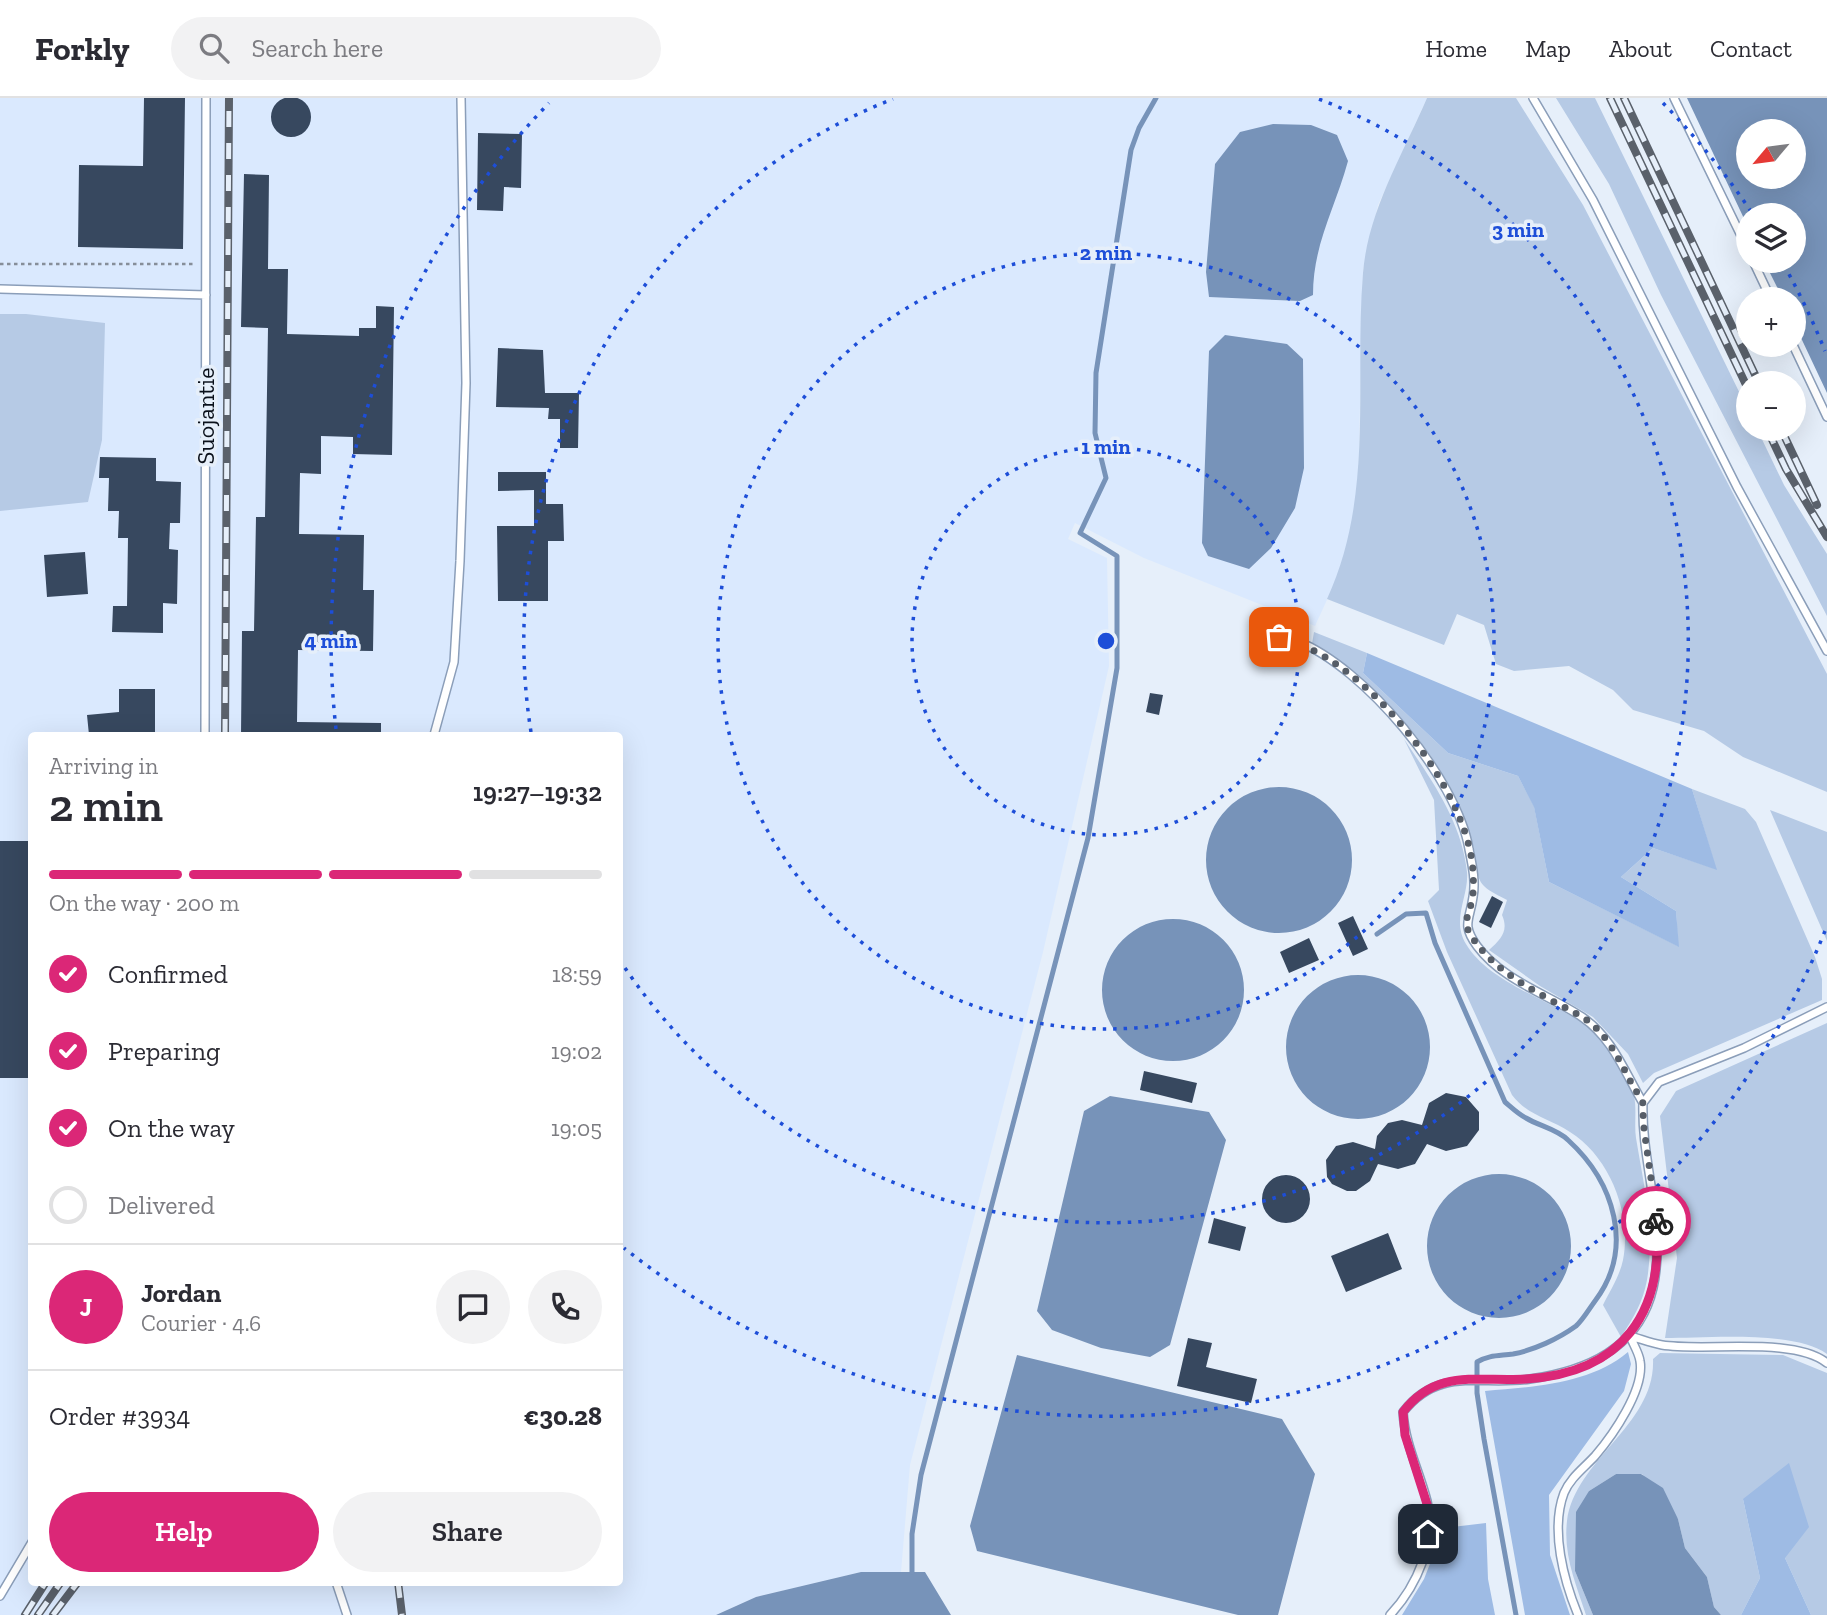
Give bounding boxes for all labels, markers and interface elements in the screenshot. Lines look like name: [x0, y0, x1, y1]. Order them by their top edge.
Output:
search box: [171, 17, 661, 80]
text: Forkly: [35, 29, 129, 68]
icon: search: [195, 29, 233, 67]
text: Search here: [251, 32, 383, 64]
text: Home: [1425, 34, 1487, 63]
text: Map: [1525, 34, 1571, 63]
text: About: [1609, 34, 1672, 63]
text: Contact: [1710, 34, 1792, 63]
north arrow: [1736, 119, 1806, 189]
map controls: [1736, 119, 1806, 441]
button: layers: [1736, 203, 1806, 273]
text: 3 min: [1492, 217, 1545, 242]
text: 2 min: [1080, 240, 1133, 265]
button: +: [1736, 287, 1806, 357]
street label: Suojantie: [191, 368, 220, 464]
button: −: [1736, 371, 1806, 441]
text: 1 min: [1081, 434, 1131, 459]
pin: [1249, 607, 1309, 667]
icon: bag: [1260, 618, 1298, 656]
text: 4 min: [304, 628, 358, 653]
centre of rings: [1094, 629, 1118, 653]
text: Arriving in: [49, 752, 158, 780]
text: 19:27–19:32: [473, 776, 602, 808]
text: 2 min: [49, 778, 163, 833]
text: On the way · 200 m: [49, 889, 239, 917]
icon: check: [49, 955, 87, 993]
text: Confirmed: [108, 958, 228, 990]
text: 18:59: [552, 960, 602, 988]
icon: check: [49, 1032, 87, 1070]
text: Preparing: [108, 1035, 220, 1067]
text: 19:02: [551, 1037, 602, 1065]
icon: check: [49, 1109, 87, 1147]
text: On the way: [108, 1112, 235, 1144]
text: 19:05: [551, 1114, 602, 1142]
courier: [1621, 1186, 1691, 1256]
text: Delivered: [108, 1189, 215, 1221]
icon: bike: [1637, 1202, 1675, 1240]
button: chat: [436, 1270, 510, 1344]
button: phone: [528, 1270, 602, 1344]
text: Jordan: [141, 1277, 221, 1309]
text: J: [80, 1291, 92, 1323]
text: Courier · 4.6: [141, 1309, 261, 1337]
text: Order #3934: [49, 1400, 190, 1432]
text: €30.28: [524, 1400, 602, 1432]
button: Help: [49, 1492, 319, 1572]
button: Share: [333, 1492, 602, 1572]
pin: [1398, 1504, 1458, 1564]
icon: home: [1409, 1515, 1447, 1553]

